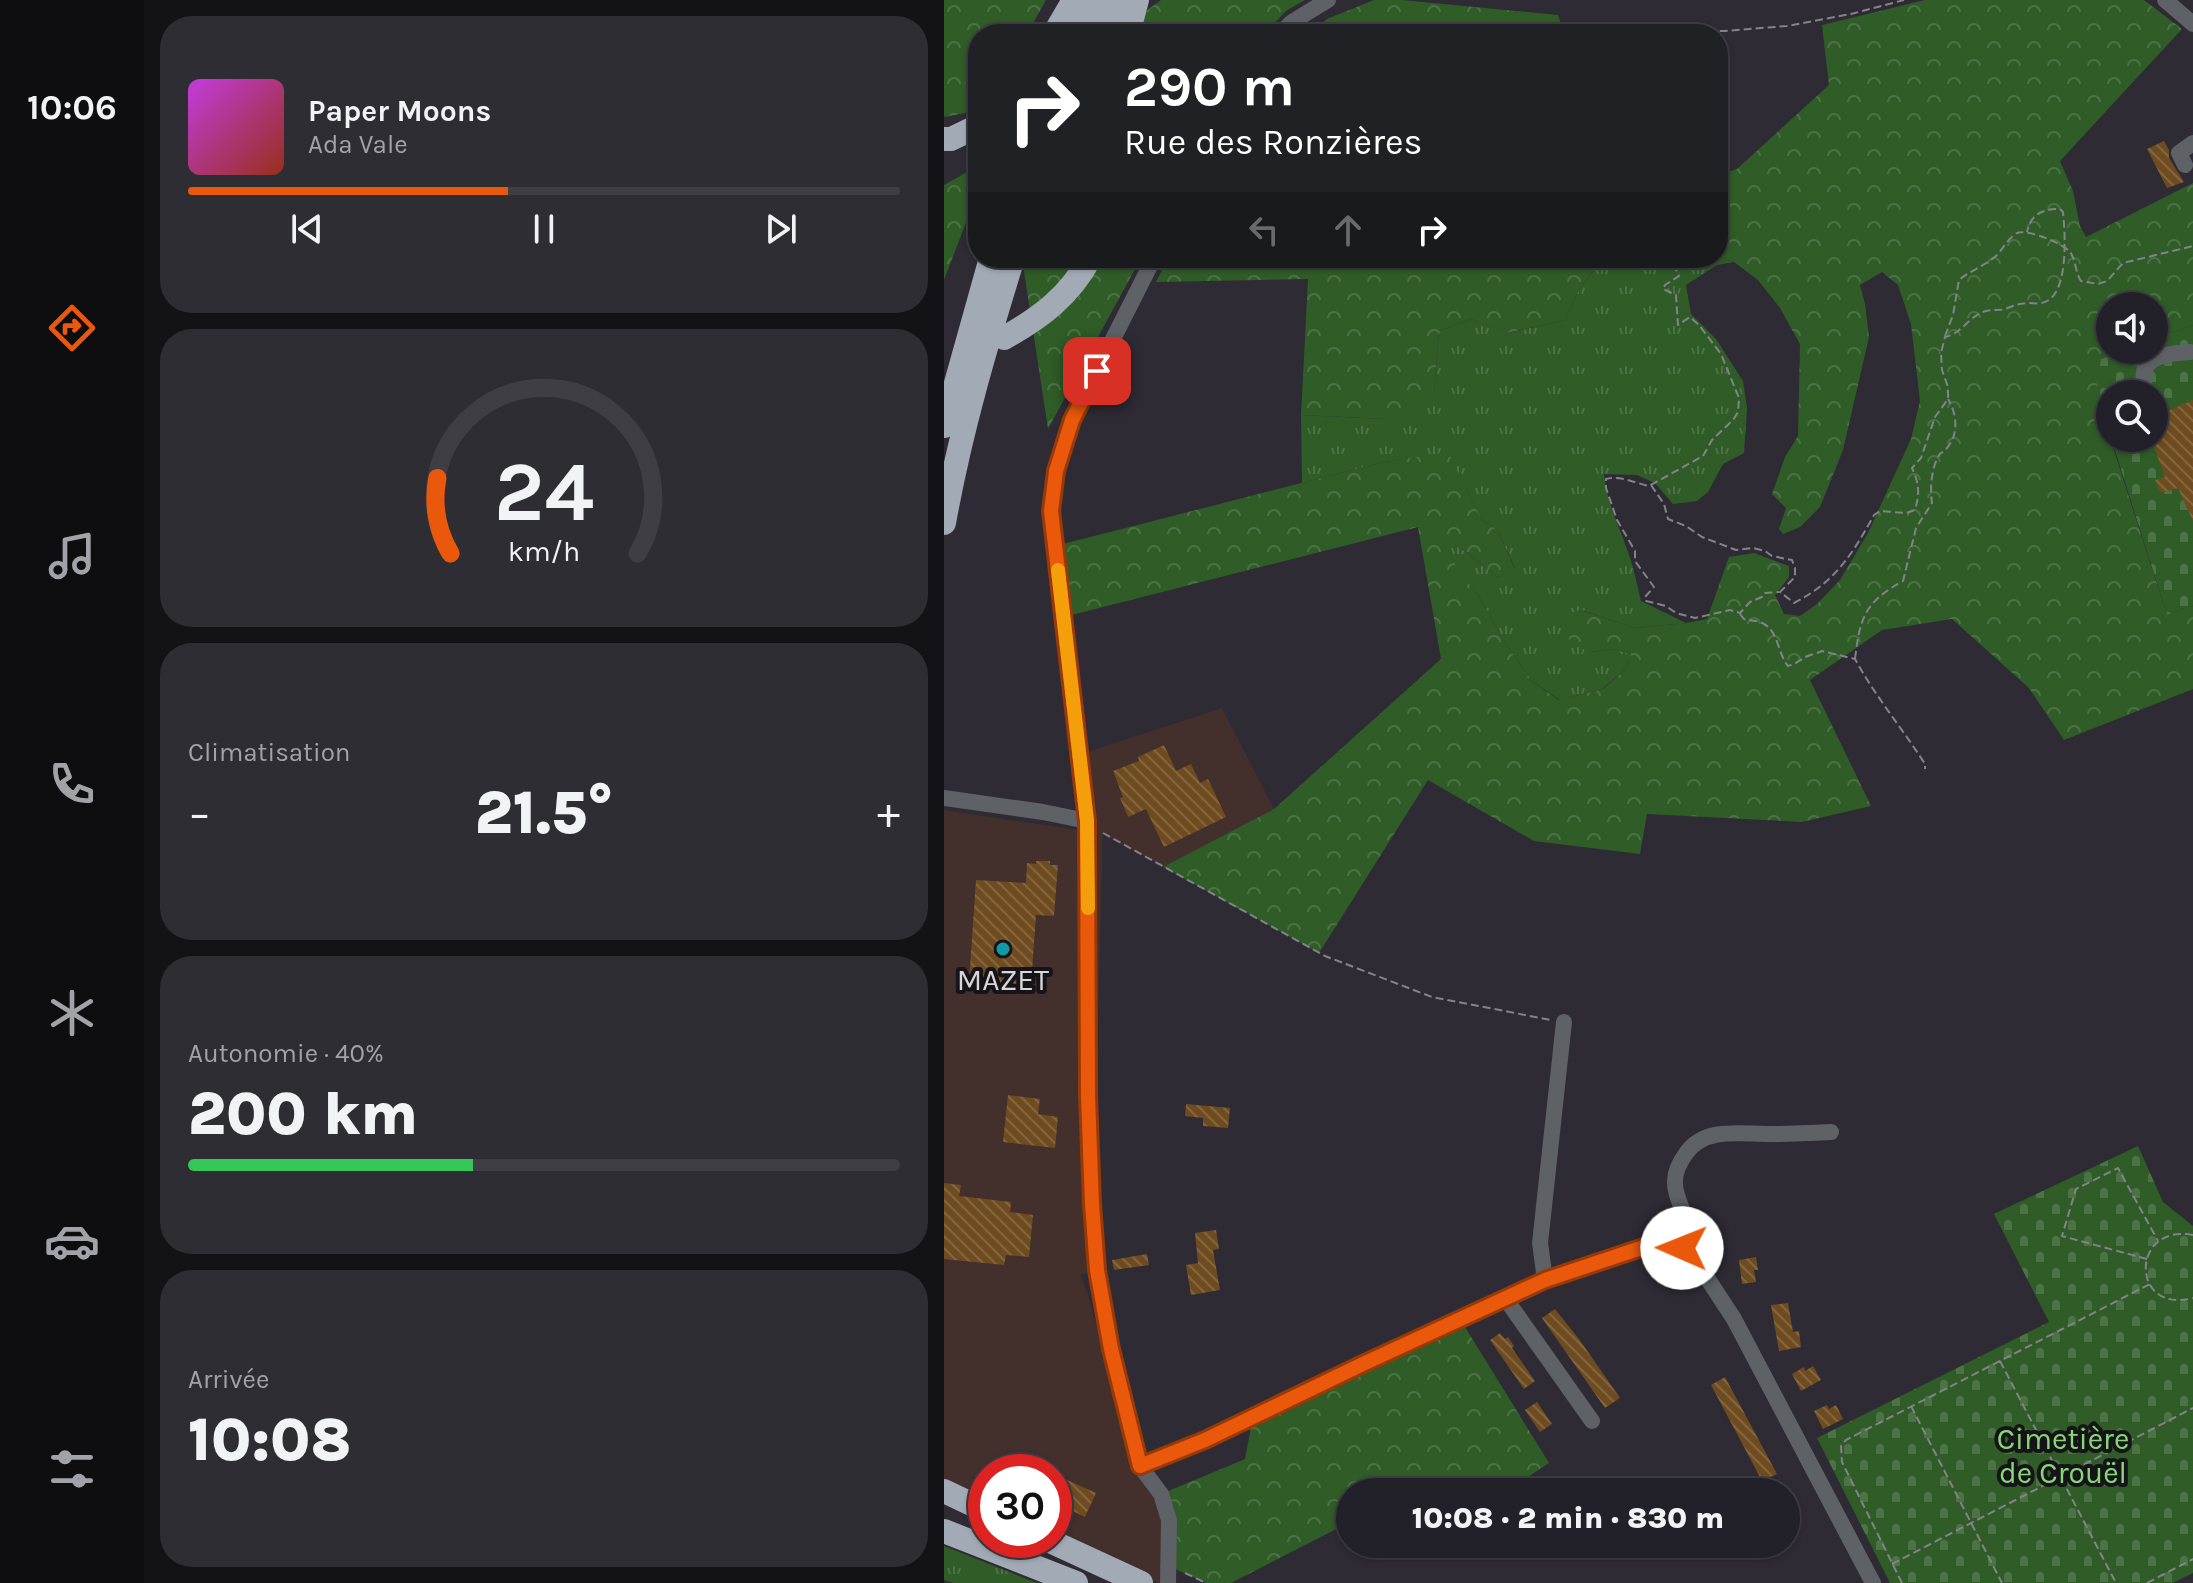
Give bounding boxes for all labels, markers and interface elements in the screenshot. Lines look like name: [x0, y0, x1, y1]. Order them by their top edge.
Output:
text: 290 m: [1124, 54, 1295, 119]
icon: right: [992, 56, 1096, 160]
text: 10:06: [27, 86, 117, 128]
text: Paper Moons: [308, 93, 491, 129]
text: Rue des Ronzières: [1124, 121, 1422, 163]
text: Ada Vale: [308, 129, 408, 160]
icon: previous: [285, 207, 329, 251]
icon: pause: [522, 207, 566, 251]
icon: next: [759, 207, 803, 251]
icon: left: [1242, 208, 1286, 252]
icon: ahead: [1326, 208, 1370, 252]
icon: right: [1410, 208, 1454, 252]
map controls: [2096, 292, 2168, 452]
button: sound: [2096, 292, 2168, 364]
icon: directions: [44, 300, 100, 356]
pin: [1063, 337, 1131, 405]
icon: arrive: [1075, 349, 1119, 393]
button: search: [2096, 380, 2168, 452]
text: 24: [494, 444, 594, 541]
icon: music: [44, 528, 100, 584]
text: km/h: [508, 535, 580, 568]
text: Climatisation: [188, 737, 351, 768]
icon: phone: [44, 756, 100, 812]
text: 21.5°: [475, 778, 613, 848]
text: −: [188, 788, 211, 839]
text: +: [877, 788, 900, 839]
marker: MAZET: [994, 940, 1012, 958]
place label: MAZET: [957, 962, 1049, 998]
icon: climate: [44, 985, 100, 1041]
text: Autonomie · 40%: [188, 1038, 384, 1069]
text: 200 km: [188, 1079, 418, 1149]
position arrow: [1640, 1206, 1724, 1290]
icon: car: [44, 1213, 100, 1269]
text: Arrivée: [188, 1364, 269, 1395]
text: 10:08: [188, 1405, 351, 1475]
park label: Cimetière de Crouël: [1997, 1421, 2129, 1491]
icon: filters: [44, 1441, 100, 1497]
speed limit sign: 30: [968, 1454, 1072, 1558]
text: 10:08 · 2 min · 830 m: [1412, 1500, 1724, 1536]

